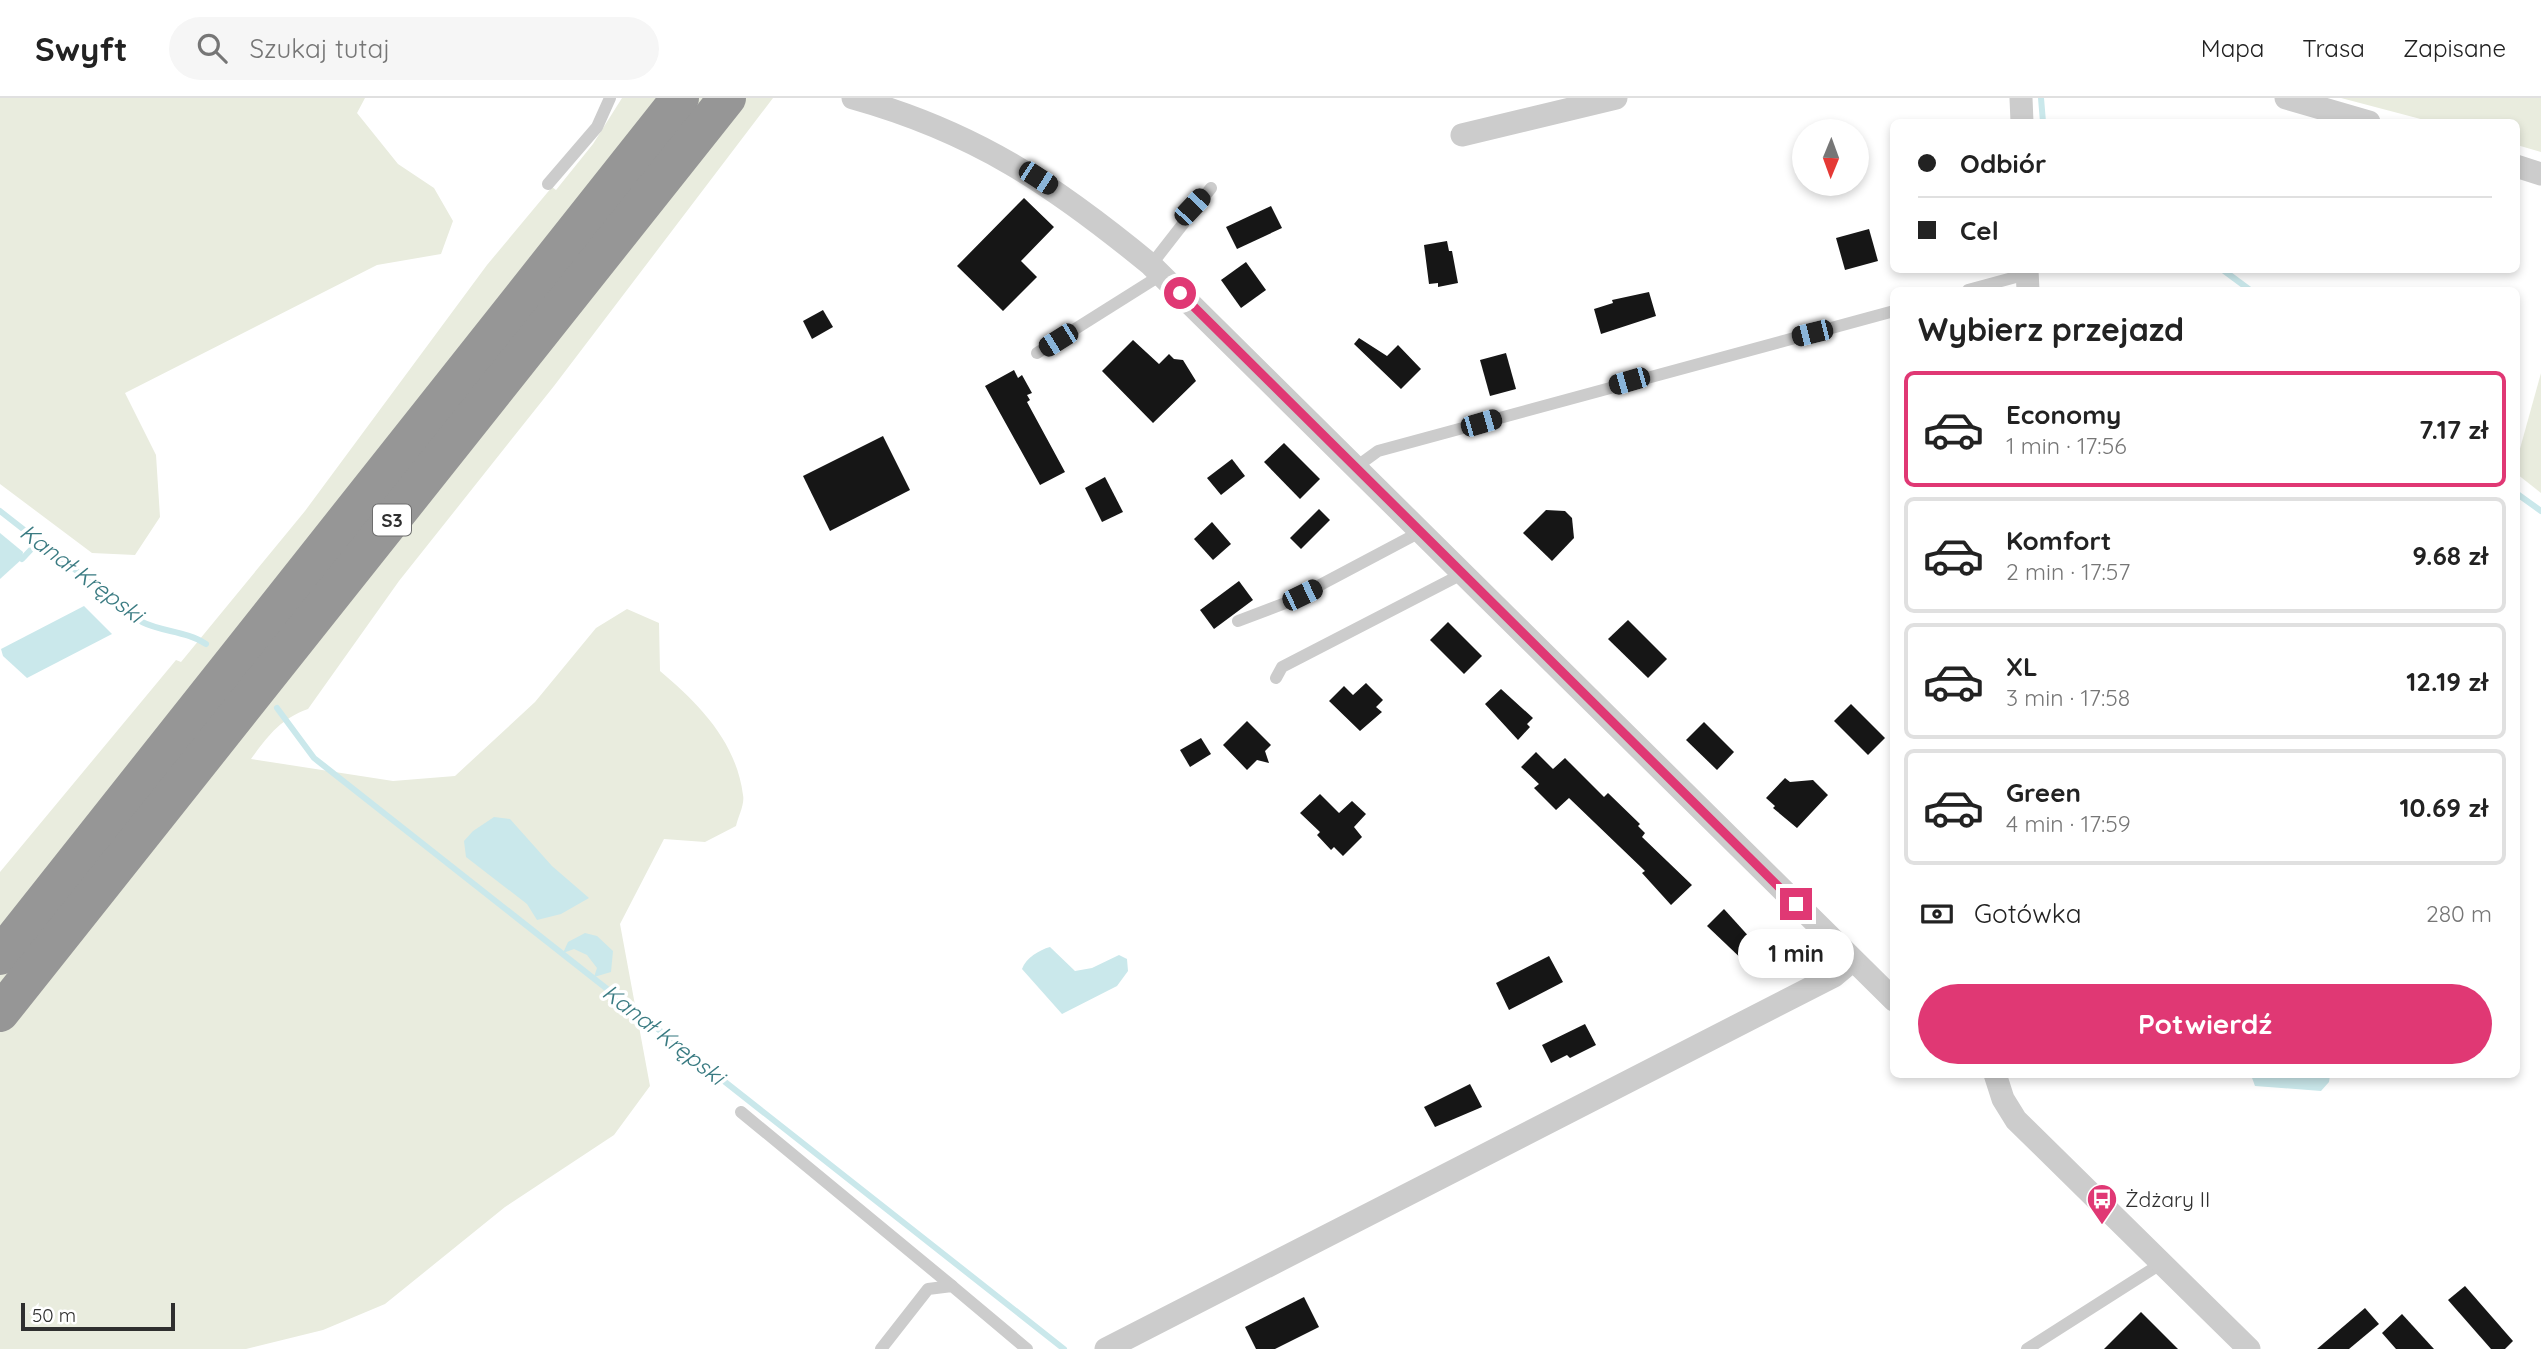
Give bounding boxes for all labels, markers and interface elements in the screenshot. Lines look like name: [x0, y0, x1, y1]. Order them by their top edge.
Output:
search box: [169, 17, 659, 80]
text: Swyft: [35, 28, 127, 69]
icon: search: [193, 29, 231, 67]
text: Szukaj tutaj: [249, 32, 390, 65]
text: Mapa: [2201, 33, 2264, 63]
text: Trasa: [2302, 33, 2365, 63]
text: Zapisane: [2403, 33, 2506, 63]
north arrow: [1792, 119, 1869, 196]
map controls: [1792, 119, 1869, 196]
text: Odbiór: [1960, 147, 2046, 180]
car: [1015, 158, 1062, 198]
car: [1170, 184, 1215, 230]
text: Cel: [1960, 214, 1999, 247]
route start: [1164, 277, 1196, 309]
text: Wybierz przejazd: [1918, 309, 2184, 349]
car: [1790, 318, 1835, 348]
car: [1035, 320, 1082, 360]
car: [1606, 365, 1653, 397]
icon: car: [1922, 398, 1985, 461]
text: Economy: [2006, 398, 2121, 431]
car: [1458, 407, 1505, 439]
text: 7.17 zł: [2419, 413, 2488, 446]
text: 1 min · 17:56: [2006, 431, 2127, 460]
road number: S3: [373, 504, 411, 536]
water label: Kanał Krępski: [15, 517, 152, 631]
icon: car: [1922, 524, 1985, 587]
text: Komfort: [2006, 524, 2111, 557]
text: 9.68 zł: [2412, 539, 2488, 572]
text: 2 min · 17:57: [2006, 557, 2130, 586]
car: [1279, 576, 1326, 614]
icon: car: [1922, 650, 1985, 713]
text: XL: [2006, 650, 2038, 683]
text: 12.19 zł: [2406, 665, 2488, 698]
text: 3 min · 17:58: [2006, 683, 2130, 712]
icon: car: [1922, 776, 1985, 839]
text: Green: [2006, 776, 2081, 809]
text: 10.69 zł: [2399, 791, 2488, 824]
text: 4 min · 17:59: [2006, 809, 2131, 838]
route end: [1780, 888, 1812, 920]
icon: cash: [1918, 895, 1956, 933]
text: Gotówka: [1974, 897, 2081, 930]
text: 280 m: [2426, 899, 2492, 928]
callout: 1 min: [1738, 928, 1854, 978]
text: 1 min: [1768, 939, 1824, 968]
water label: Kanał Krępski: [597, 977, 733, 1093]
button: Potwierdź: [1918, 984, 2492, 1064]
bus stop icon: Żdżary II: [2085, 1182, 2119, 1226]
place label: Żdżary II: [2125, 1186, 2210, 1212]
scale bar: [21, 1300, 175, 1332]
text: 50 m: [32, 1303, 76, 1327]

